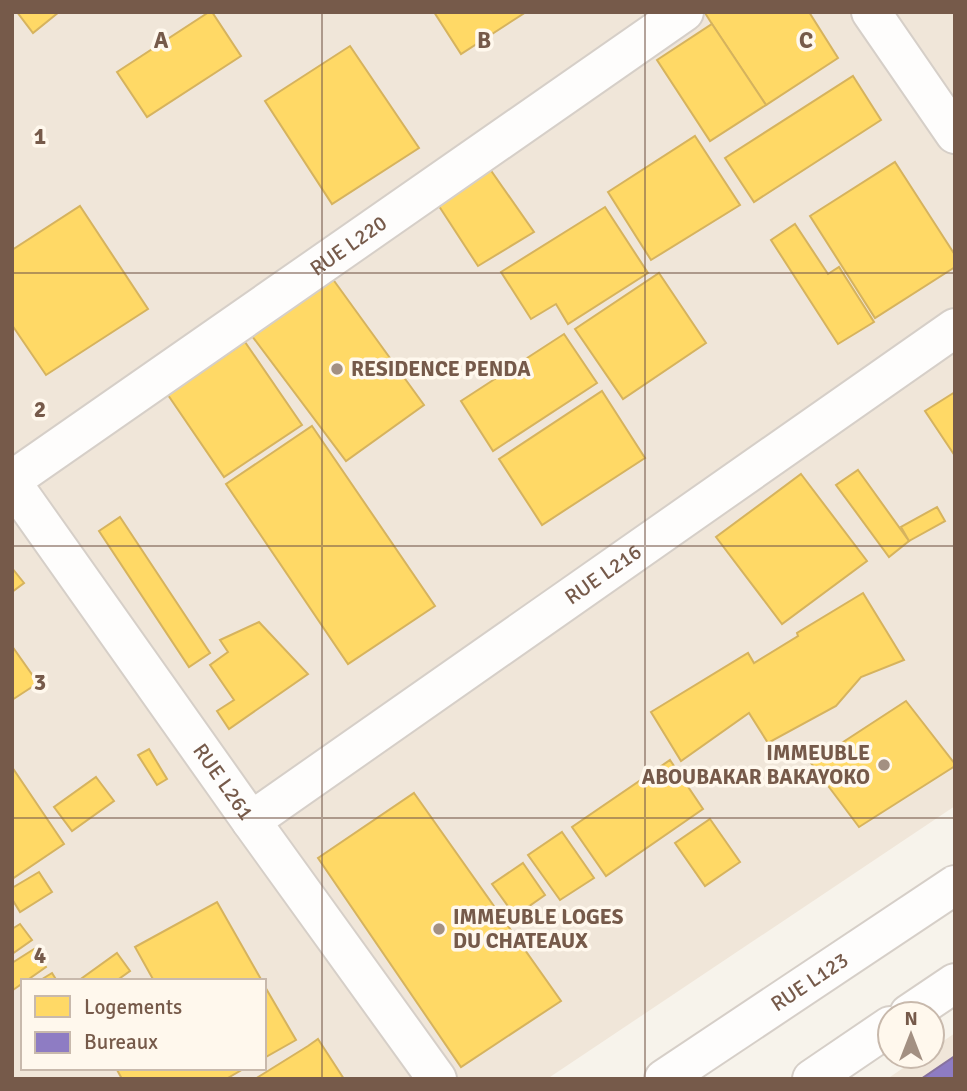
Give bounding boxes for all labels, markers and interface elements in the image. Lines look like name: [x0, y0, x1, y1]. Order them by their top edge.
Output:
text: A: [154, 26, 169, 55]
text: B: [477, 26, 491, 55]
text: C: [799, 26, 813, 55]
text: 1: [34, 122, 46, 151]
street label: RUE L220: [305, 210, 392, 281]
place label: RESIDENCE PENDA: [351, 356, 531, 382]
marker: RESIDENCE PENDA: [329, 361, 345, 377]
text: 2: [34, 395, 46, 424]
street label: RUE L216: [560, 539, 647, 610]
text: 3: [34, 668, 46, 697]
street label: RUE L261: [187, 739, 259, 825]
place label: IMMEUBLE ABOUBAKAR BAKAYOKO: [642, 740, 870, 790]
marker: IMMEUBLE ABOUBAKAR BAKAYOKO: [876, 757, 892, 773]
place label: IMMEUBLE LOGES DU CHATEAUX: [453, 904, 624, 954]
marker: IMMEUBLE LOGES DU CHATEAUX: [431, 921, 447, 937]
text: 4: [34, 941, 46, 970]
street label: RUE L123: [766, 947, 853, 1017]
legend: [21, 979, 266, 1070]
text: Logements: [84, 994, 182, 1020]
north arrow: [876, 1000, 946, 1070]
text: N: [904, 1007, 918, 1031]
text: Bureaux: [84, 1029, 158, 1055]

